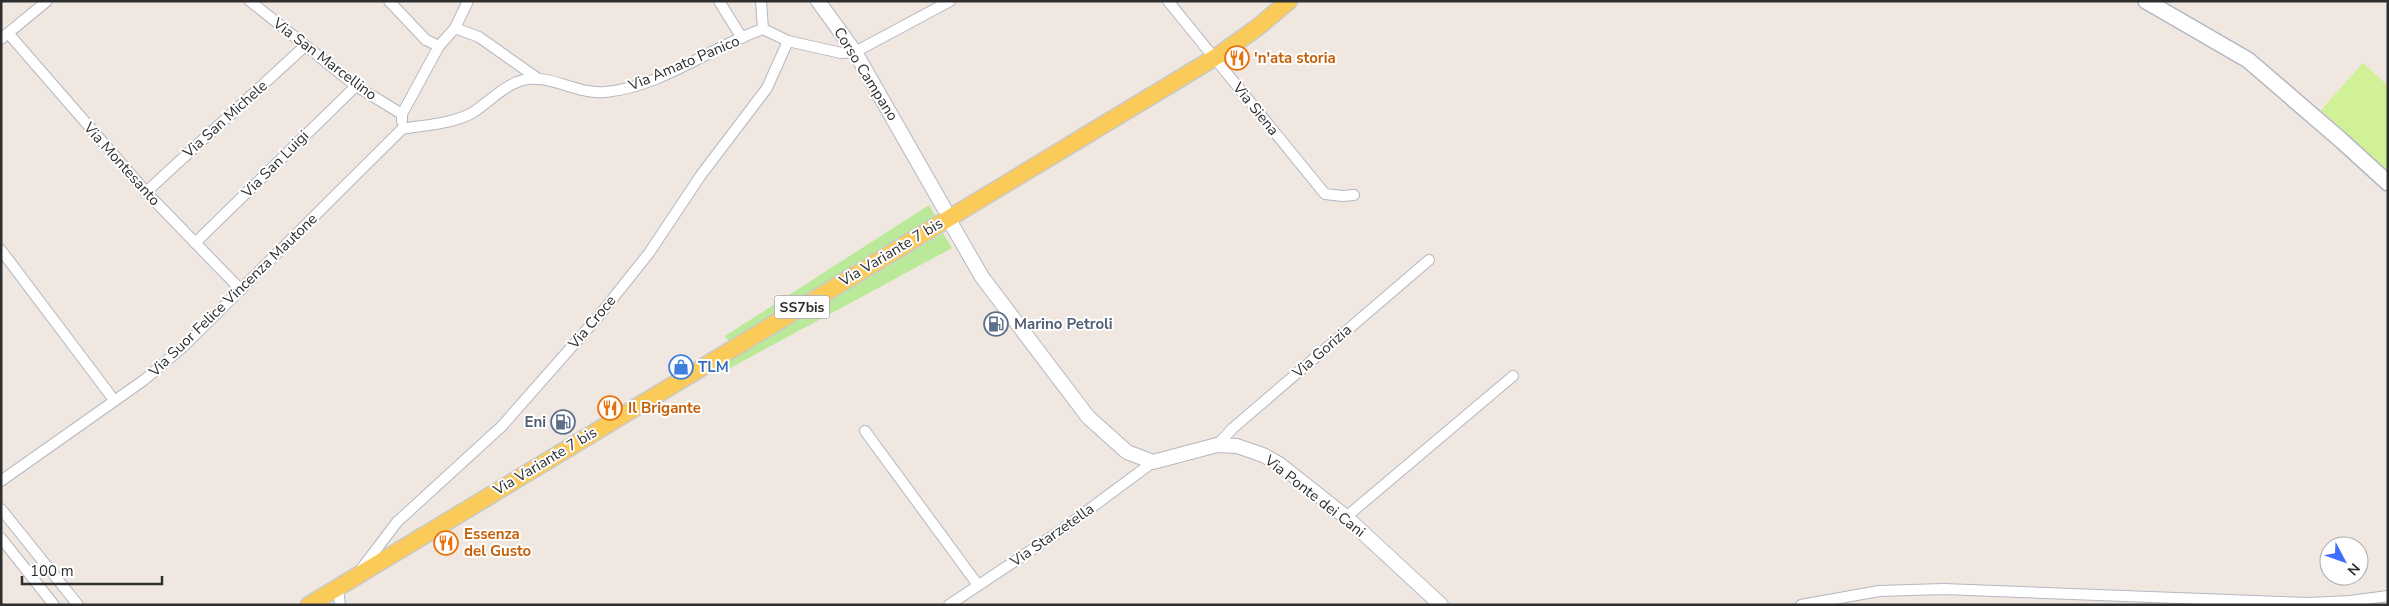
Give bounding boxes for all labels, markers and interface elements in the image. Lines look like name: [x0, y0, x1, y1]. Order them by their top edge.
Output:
street label: Via San Marcellino: [268, 13, 381, 105]
street label: Corso Campano: [829, 23, 903, 125]
street label: Via Amato Panico: [624, 31, 743, 96]
restaurant icon: 'n'ata storia: [1224, 45, 1250, 71]
place label: 'n'ata storia: [1254, 48, 1336, 68]
street label: Via San Michele: [178, 76, 272, 163]
street label: Via Siena: [1228, 78, 1284, 140]
street label: Via Montesanto: [79, 117, 165, 210]
street label: Via San Luigi: [236, 126, 313, 203]
street label: Via Suor Felice Vincenza Mautone: [144, 209, 322, 382]
street label: Via Variante 7 bis: [835, 213, 947, 291]
street label: Via Croce: [563, 291, 620, 354]
road number: SS7bis: [774, 296, 830, 318]
fuel station icon: Marino Petroli: [983, 311, 1009, 337]
place label: Marino Petroli: [1014, 314, 1113, 334]
street label: Via Gorizia: [1287, 320, 1356, 383]
shop icon: TLM: [668, 354, 694, 380]
place label: TLM: [698, 357, 729, 377]
restaurant icon: Il Brigante: [597, 395, 623, 421]
place label: Il Brigante: [628, 398, 701, 418]
fuel station icon: Eni: [550, 409, 576, 435]
place label: Eni: [524, 412, 546, 432]
street label: Via Variante 7 bis: [489, 422, 601, 500]
street label: Via Ponte dei Cani: [1260, 450, 1369, 542]
street label: Via Starzetella: [1005, 499, 1098, 572]
place label: Essenza del Gusto: [464, 524, 532, 561]
restaurant icon: Essenza del Gusto: [433, 530, 459, 556]
north arrow: [2319, 536, 2369, 586]
scale bar: [22, 554, 162, 586]
text: N: [2343, 559, 2364, 579]
text: 100 m: [30, 561, 74, 581]

